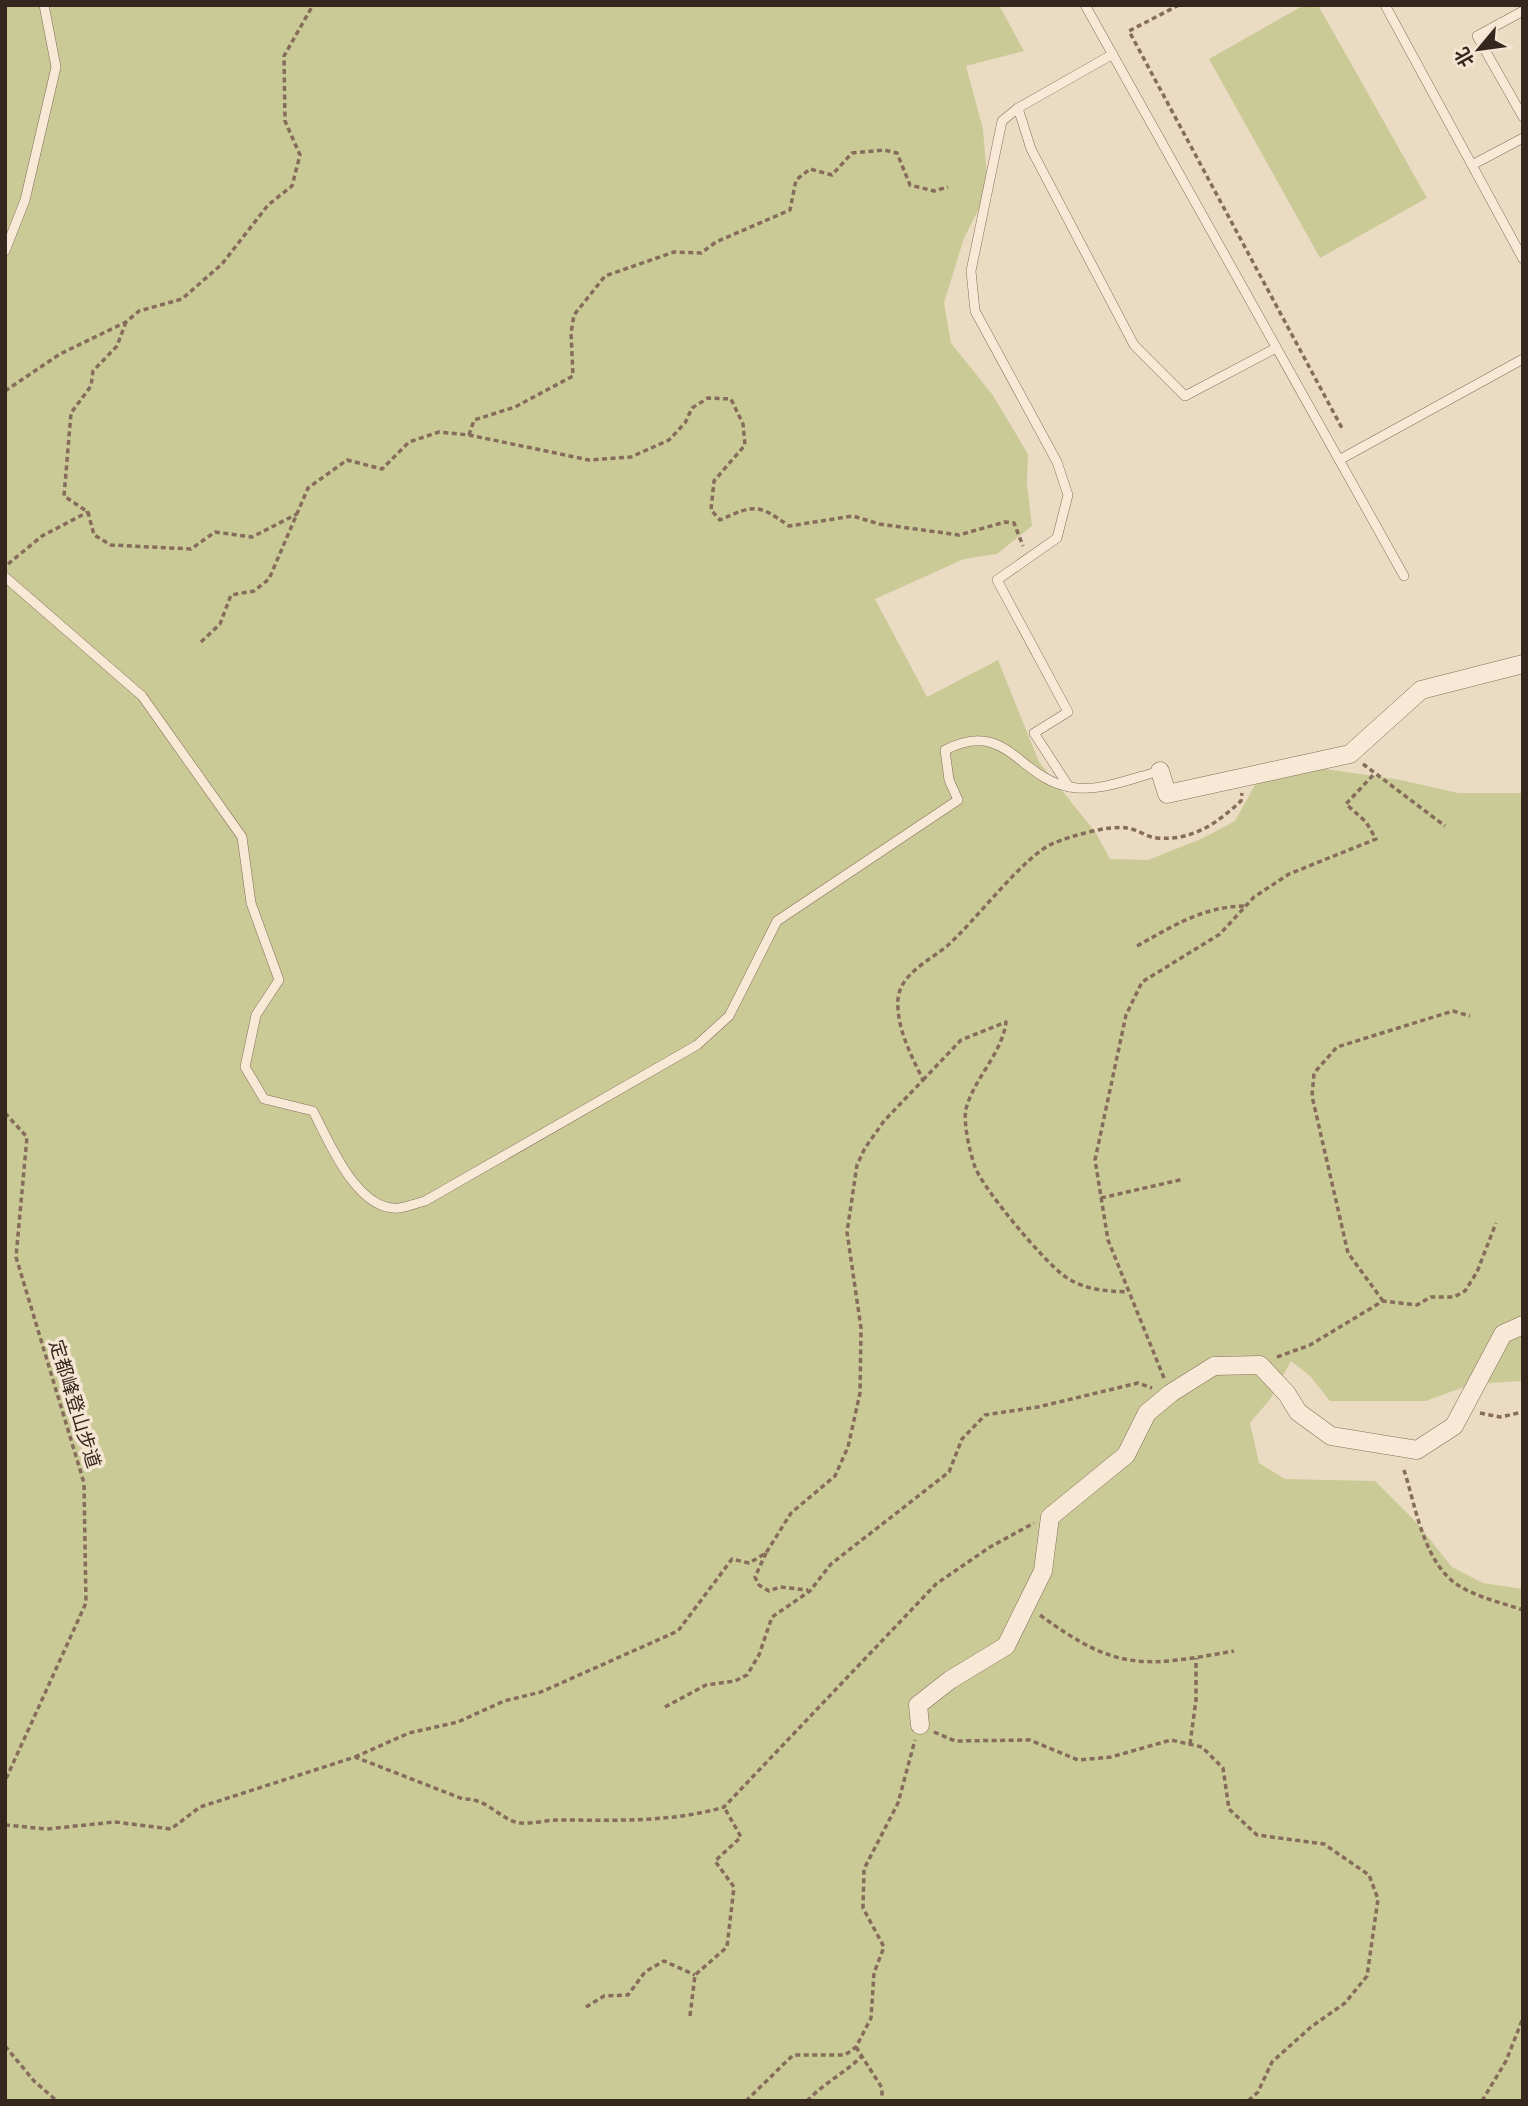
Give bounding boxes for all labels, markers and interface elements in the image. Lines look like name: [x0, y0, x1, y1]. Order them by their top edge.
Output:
north arrow: [1444, 14, 1514, 84]
text: 北: [1450, 43, 1479, 71]
street label: 定都峰登山步道: [45, 1337, 105, 1471]

